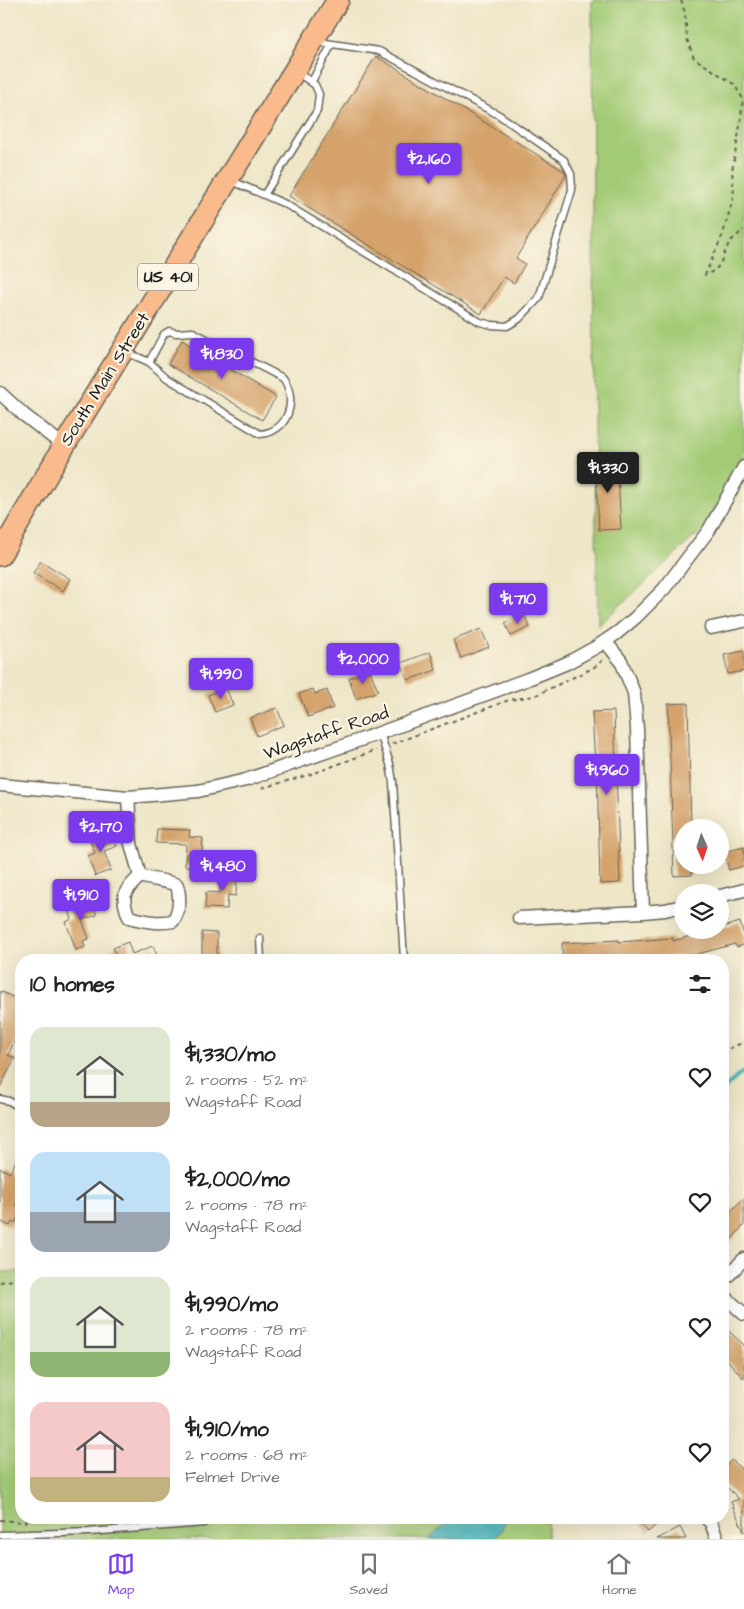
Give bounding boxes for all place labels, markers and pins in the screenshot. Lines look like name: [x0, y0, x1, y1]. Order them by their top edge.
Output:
pin: $2,160: [388, 142, 470, 185]
pin: $1,830: [181, 338, 263, 380]
pin: $1,330: [567, 452, 649, 494]
pin: $1,710: [477, 582, 559, 625]
pin: $2,000: [322, 642, 404, 685]
pin: $1,990: [180, 658, 262, 700]
pin: $1,960: [566, 754, 648, 796]
pin: $2,170: [60, 810, 142, 853]
pin: $1,480: [182, 850, 264, 892]
pin: $1,910: [40, 878, 122, 921]

